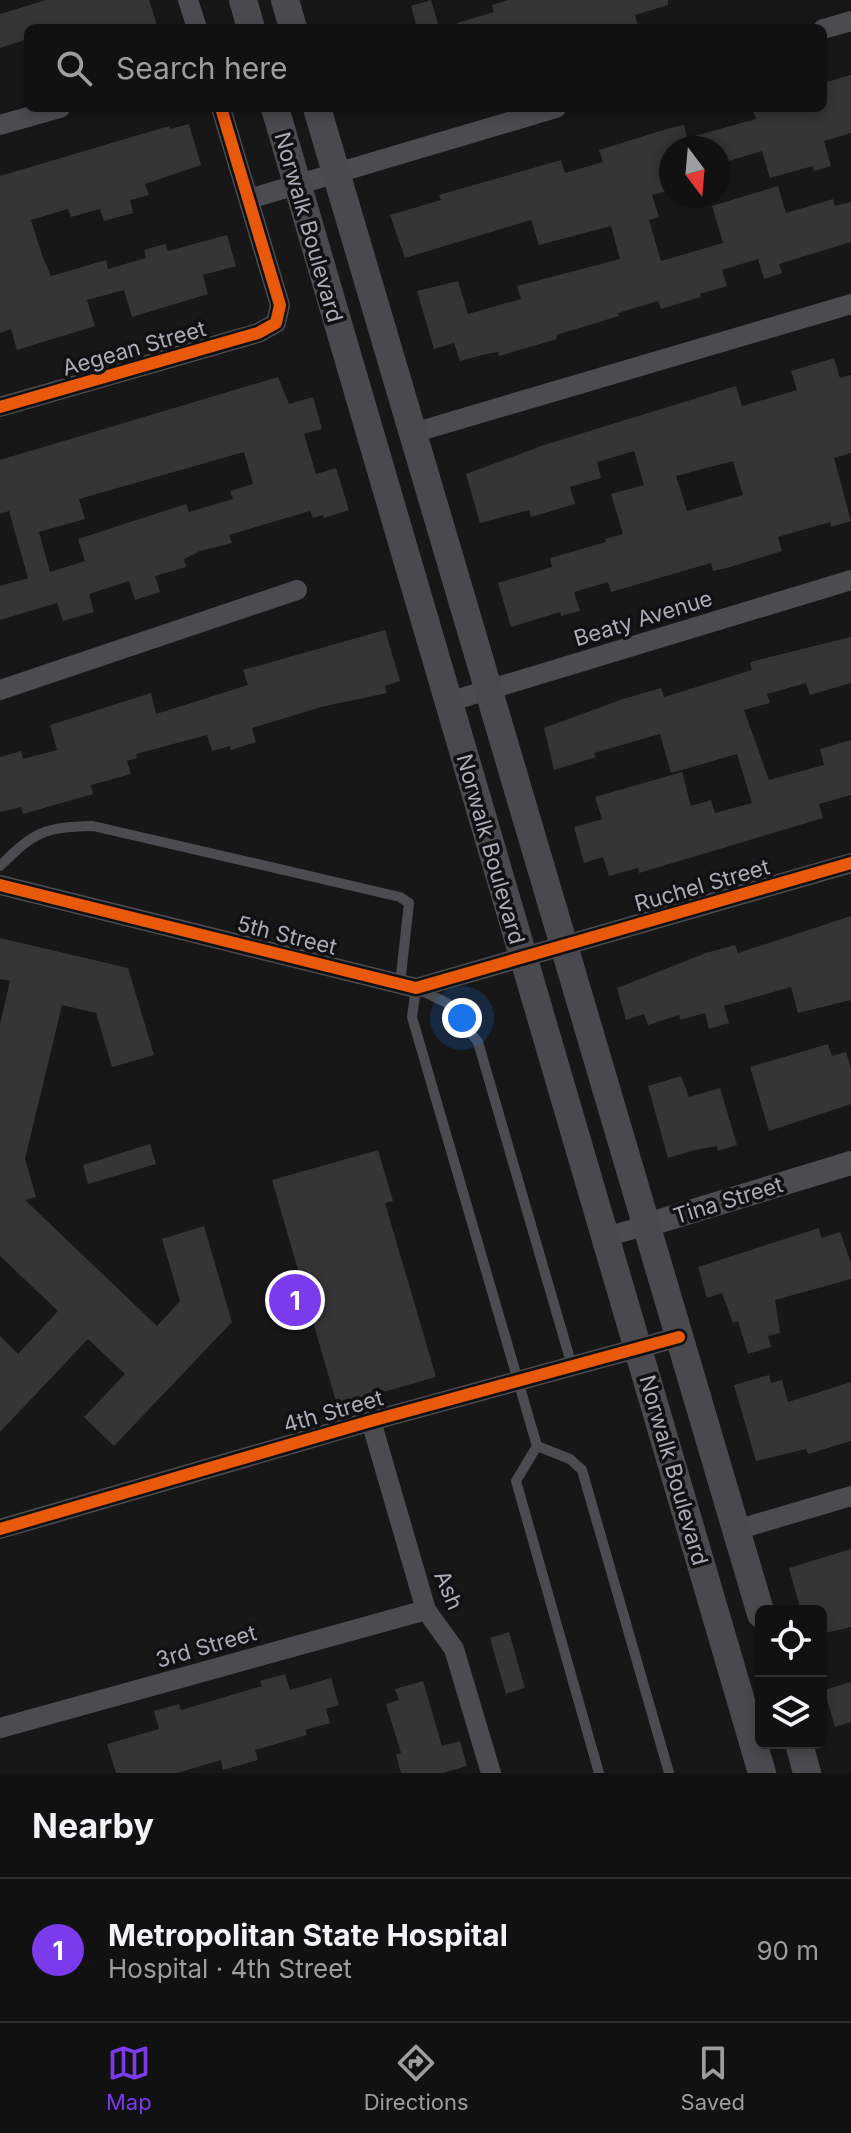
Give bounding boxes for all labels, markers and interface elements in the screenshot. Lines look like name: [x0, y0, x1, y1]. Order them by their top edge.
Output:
search box: [24, 24, 827, 112]
icon: search: [52, 46, 96, 90]
text: Search here: [116, 50, 288, 86]
street label: Norwalk Boulevard: [269, 129, 349, 325]
north arrow: [659, 136, 731, 208]
street label: Aegean Street: [59, 315, 209, 381]
street label: Beaty Avenue: [571, 585, 715, 651]
street label: Norwalk Boulevard: [451, 751, 531, 947]
street label: Ruchel Street: [632, 853, 772, 917]
street label: 5th Street: [234, 910, 340, 960]
your location: [442, 998, 482, 1038]
street label: Tina Street: [670, 1171, 786, 1229]
pin: 1: [269, 1270, 321, 1330]
street label: Norwalk Boulevard: [634, 1372, 714, 1568]
street label: 4th Street: [280, 1384, 386, 1438]
street label: Ash: [429, 1567, 469, 1613]
map controls: [755, 1605, 827, 1749]
button: locate: [755, 1605, 827, 1677]
street label: 3rd Street: [153, 1619, 259, 1673]
button: layers: [755, 1677, 827, 1749]
text: Nearby: [32, 1805, 154, 1846]
text: Metropolitan State Hospital: [108, 1917, 508, 1953]
text: 1: [52, 1935, 64, 1966]
text: 90 m: [756, 1935, 819, 1966]
text: Hospital · 4th Street: [108, 1953, 352, 1984]
tab: Map: [106, 2041, 152, 2115]
tab: Directions: [364, 2041, 469, 2115]
tab: Saved: [681, 2041, 745, 2115]

